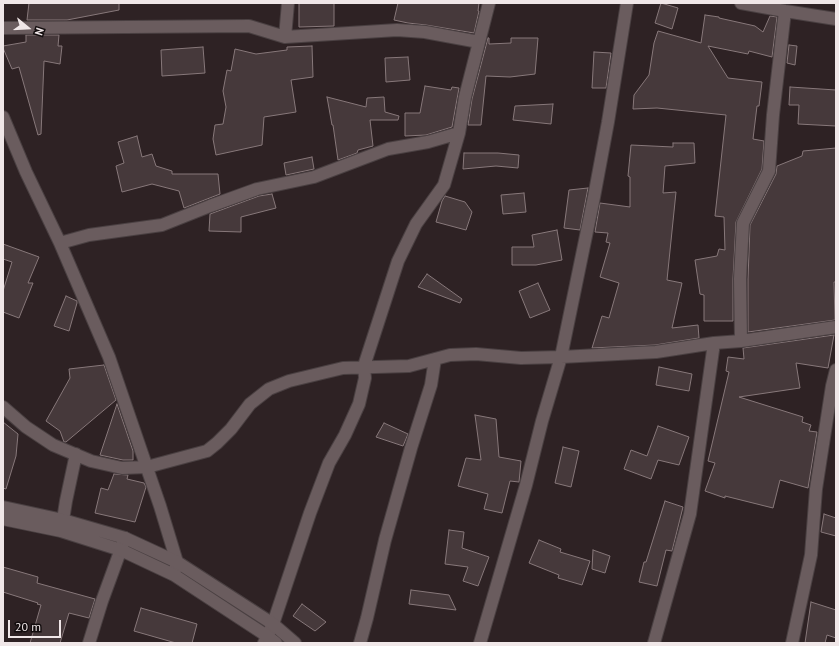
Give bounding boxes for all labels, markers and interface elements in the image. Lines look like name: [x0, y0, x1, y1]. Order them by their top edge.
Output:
north arrow: [8, 8, 48, 48]
text: N: [32, 26, 47, 37]
scale bar: [10, 612, 63, 638]
text: 20 m: [15, 619, 41, 634]

